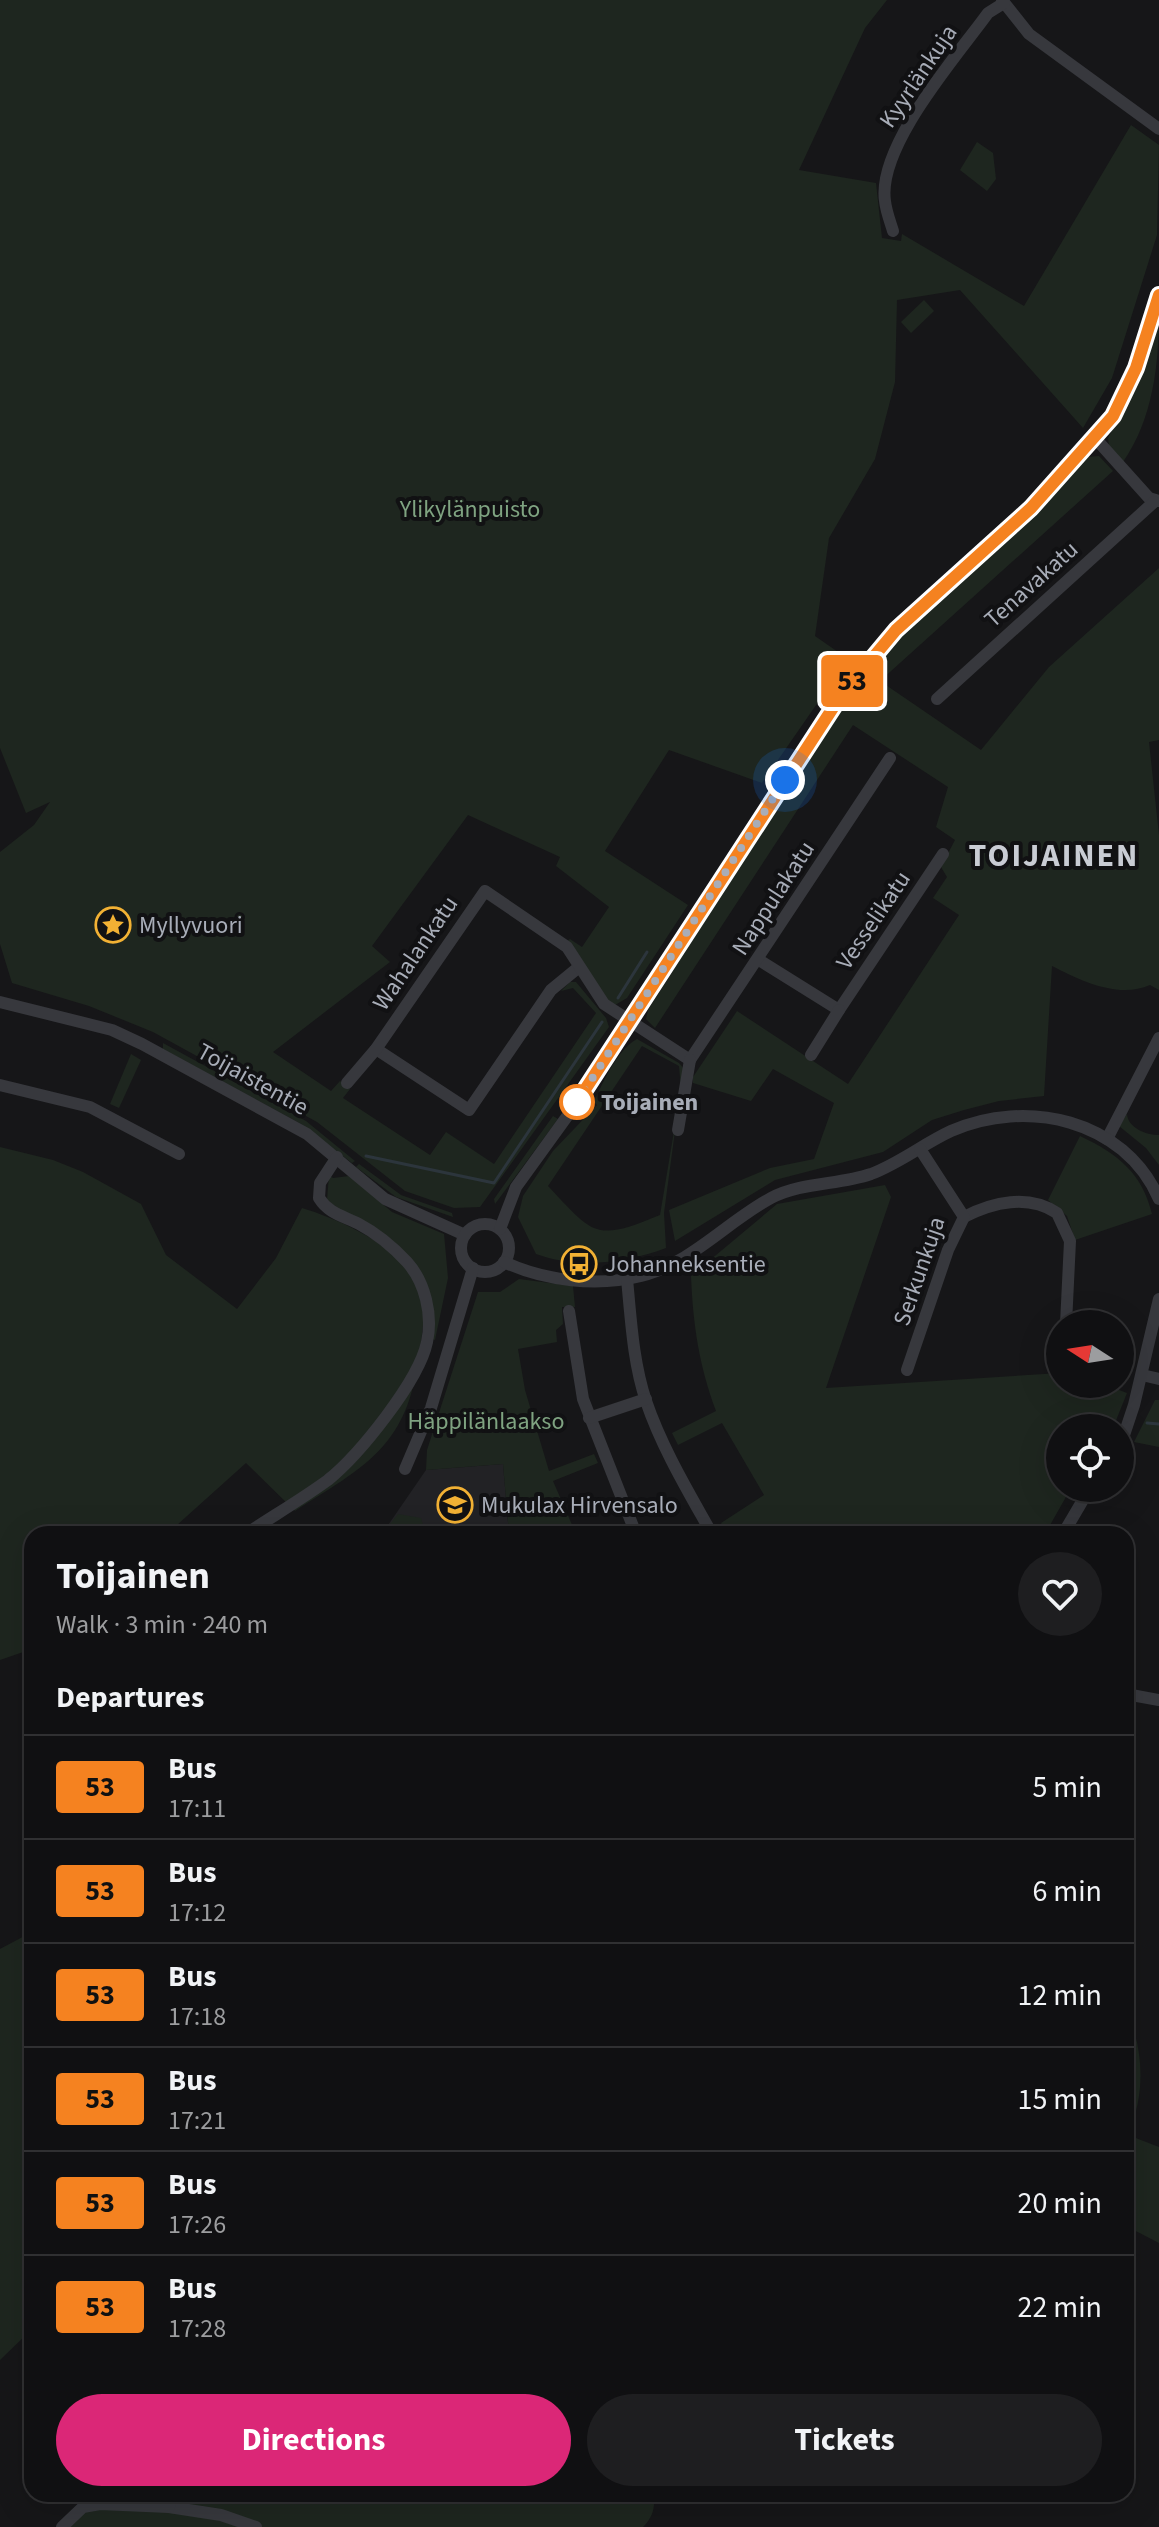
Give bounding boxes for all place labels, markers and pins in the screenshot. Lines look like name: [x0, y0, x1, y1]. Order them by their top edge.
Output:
place icon: Myllyvuori: [94, 906, 132, 944]
place label: Myllyvuori: [139, 908, 243, 943]
marker: Toijainen: [560, 1085, 594, 1119]
place label: Toijainen: [601, 1085, 698, 1120]
bus stop icon: Johanneksentie: [560, 1245, 598, 1283]
place label: Johanneksentie: [605, 1247, 766, 1282]
school or university icon: Mukulax Hirvensalo: [436, 1486, 474, 1524]
place label: Mukulax Hirvensalo: [481, 1488, 678, 1523]

